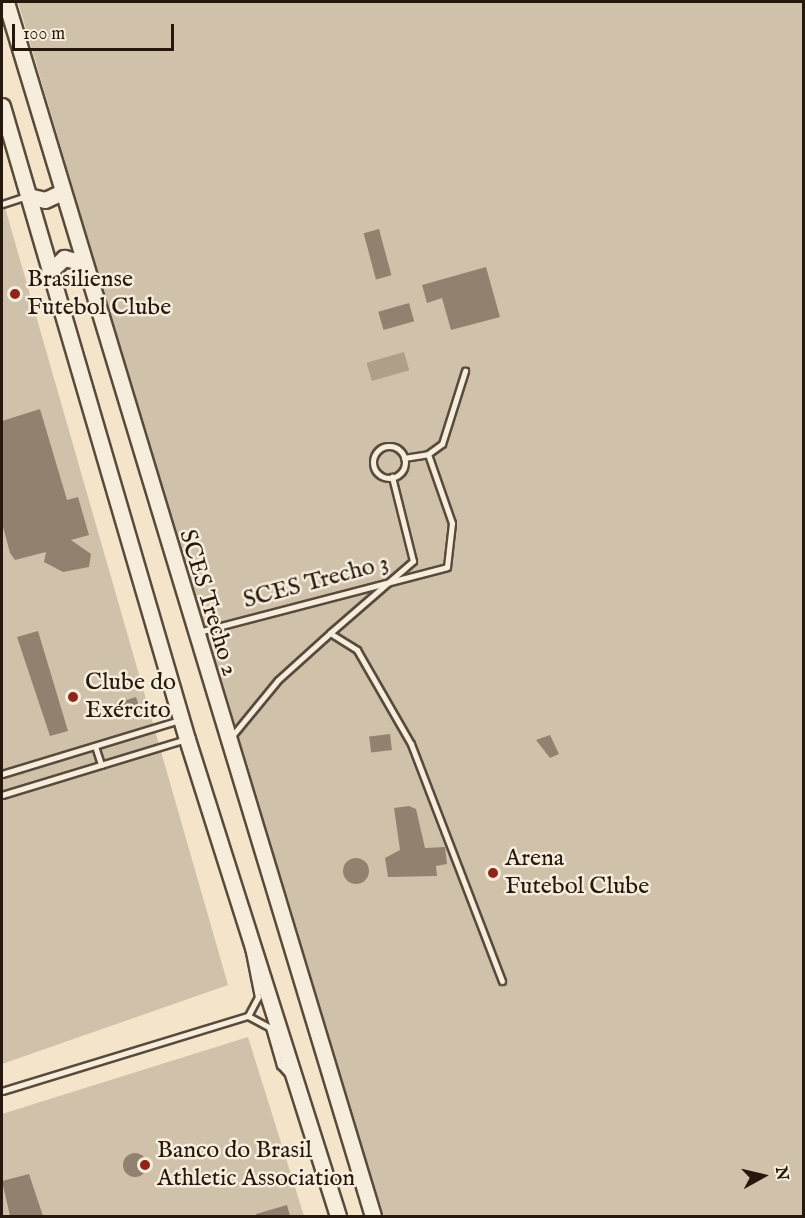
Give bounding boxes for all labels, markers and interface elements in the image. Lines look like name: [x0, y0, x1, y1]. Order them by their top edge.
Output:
scale bar: [15, 12, 177, 50]
text: 100 m: [23, 23, 65, 46]
place label: Brasiliense Futebol Clube: [27, 266, 171, 322]
marker: Brasiliense Futebol Clube: [8, 287, 22, 301]
street label: SCES Trecho 2: [172, 526, 244, 680]
street label: SCES Trecho 3: [240, 549, 392, 615]
place label: Clube do Exército: [85, 669, 176, 725]
marker: Clube do Exército: [66, 690, 80, 704]
place label: Arena Futebol Clube: [505, 845, 649, 901]
marker: Arena Futebol Clube: [486, 866, 500, 880]
place label: Banco do Brasil Athletic Association: [157, 1137, 355, 1193]
north arrow: [733, 1146, 793, 1206]
marker: Banco do Brasil Athletic Association: [138, 1158, 152, 1172]
text: N: [770, 1165, 792, 1182]

